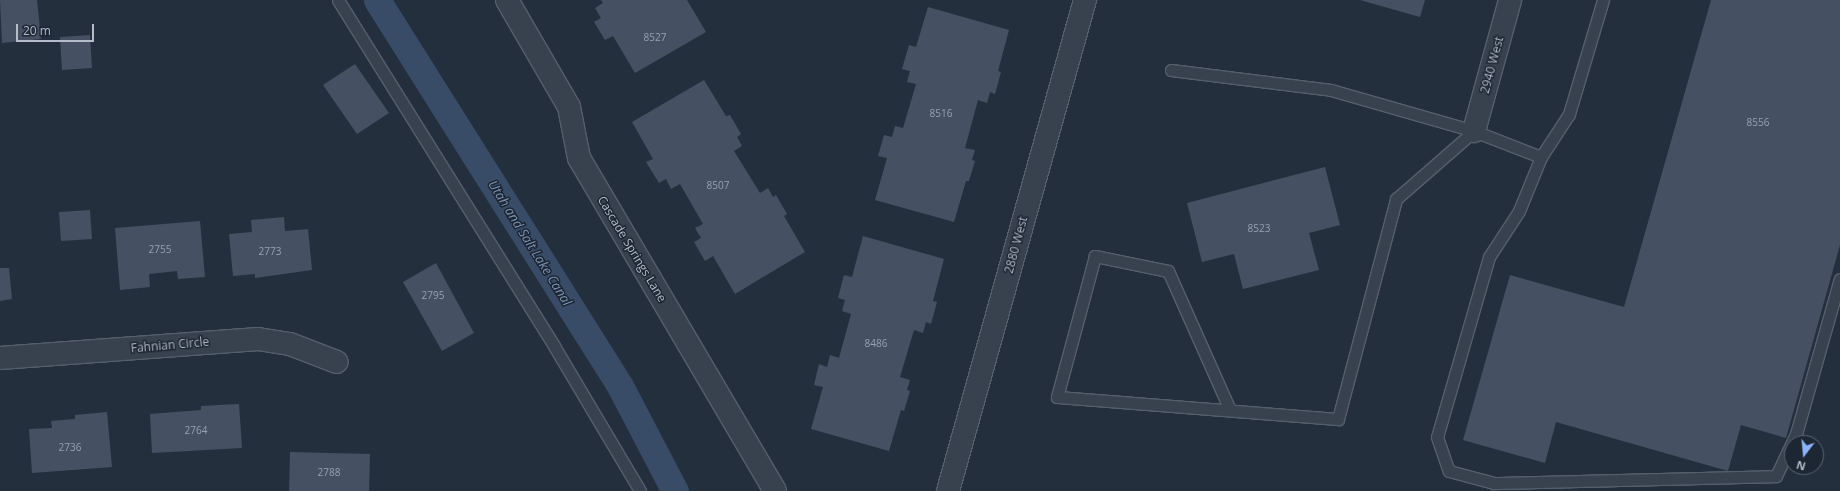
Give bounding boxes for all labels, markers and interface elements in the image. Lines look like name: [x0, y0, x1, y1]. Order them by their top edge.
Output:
scale bar: [18, 16, 96, 42]
text: 20 m: [23, 22, 51, 39]
house number: 8527: [644, 32, 666, 44]
street label: 2940 West: [1477, 35, 1507, 95]
house number: 8516: [930, 108, 952, 120]
house number: 8556: [1747, 117, 1769, 129]
water label: Utah and Salt Lake Canal: [485, 177, 575, 309]
house number: 8507: [707, 180, 729, 192]
street label: Cascade Springs Lane: [595, 193, 669, 305]
street label: 2880 West: [1001, 215, 1031, 275]
house number: 8523: [1248, 223, 1270, 235]
house number: 2755: [149, 244, 171, 256]
house number: 2773: [259, 246, 281, 258]
house number: 2795: [422, 290, 444, 302]
street label: Fahnian Circle: [130, 334, 210, 356]
house number: 8486: [865, 338, 887, 350]
house number: 2764: [185, 425, 207, 437]
north arrow: [1784, 435, 1824, 475]
house number: 2736: [59, 442, 81, 454]
text: N: [1794, 458, 1807, 475]
house number: 2788: [318, 467, 340, 479]

